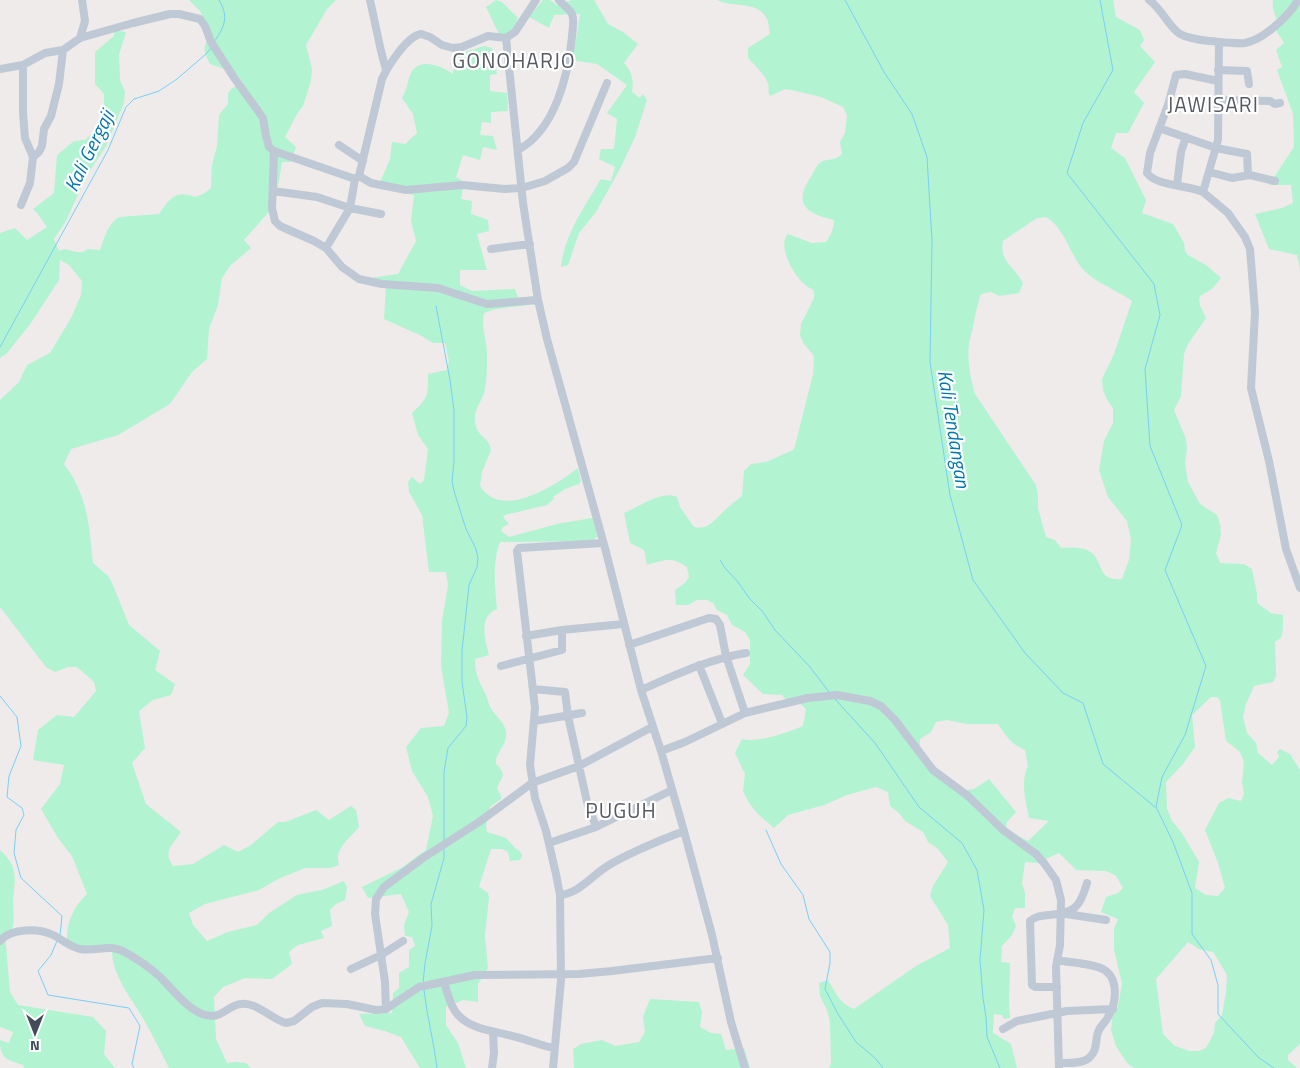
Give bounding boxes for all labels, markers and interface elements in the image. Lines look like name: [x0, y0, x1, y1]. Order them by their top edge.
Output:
district label: GONOHARJO: [452, 44, 576, 76]
district label: JAWISARI: [1167, 88, 1259, 120]
water label: Kali Gergaji: [55, 102, 123, 197]
water label: Kali Tendangan: [930, 368, 979, 491]
district label: PUGUH: [585, 794, 657, 826]
north arrow: [10, 1008, 60, 1058]
text: N: [30, 1036, 40, 1057]

